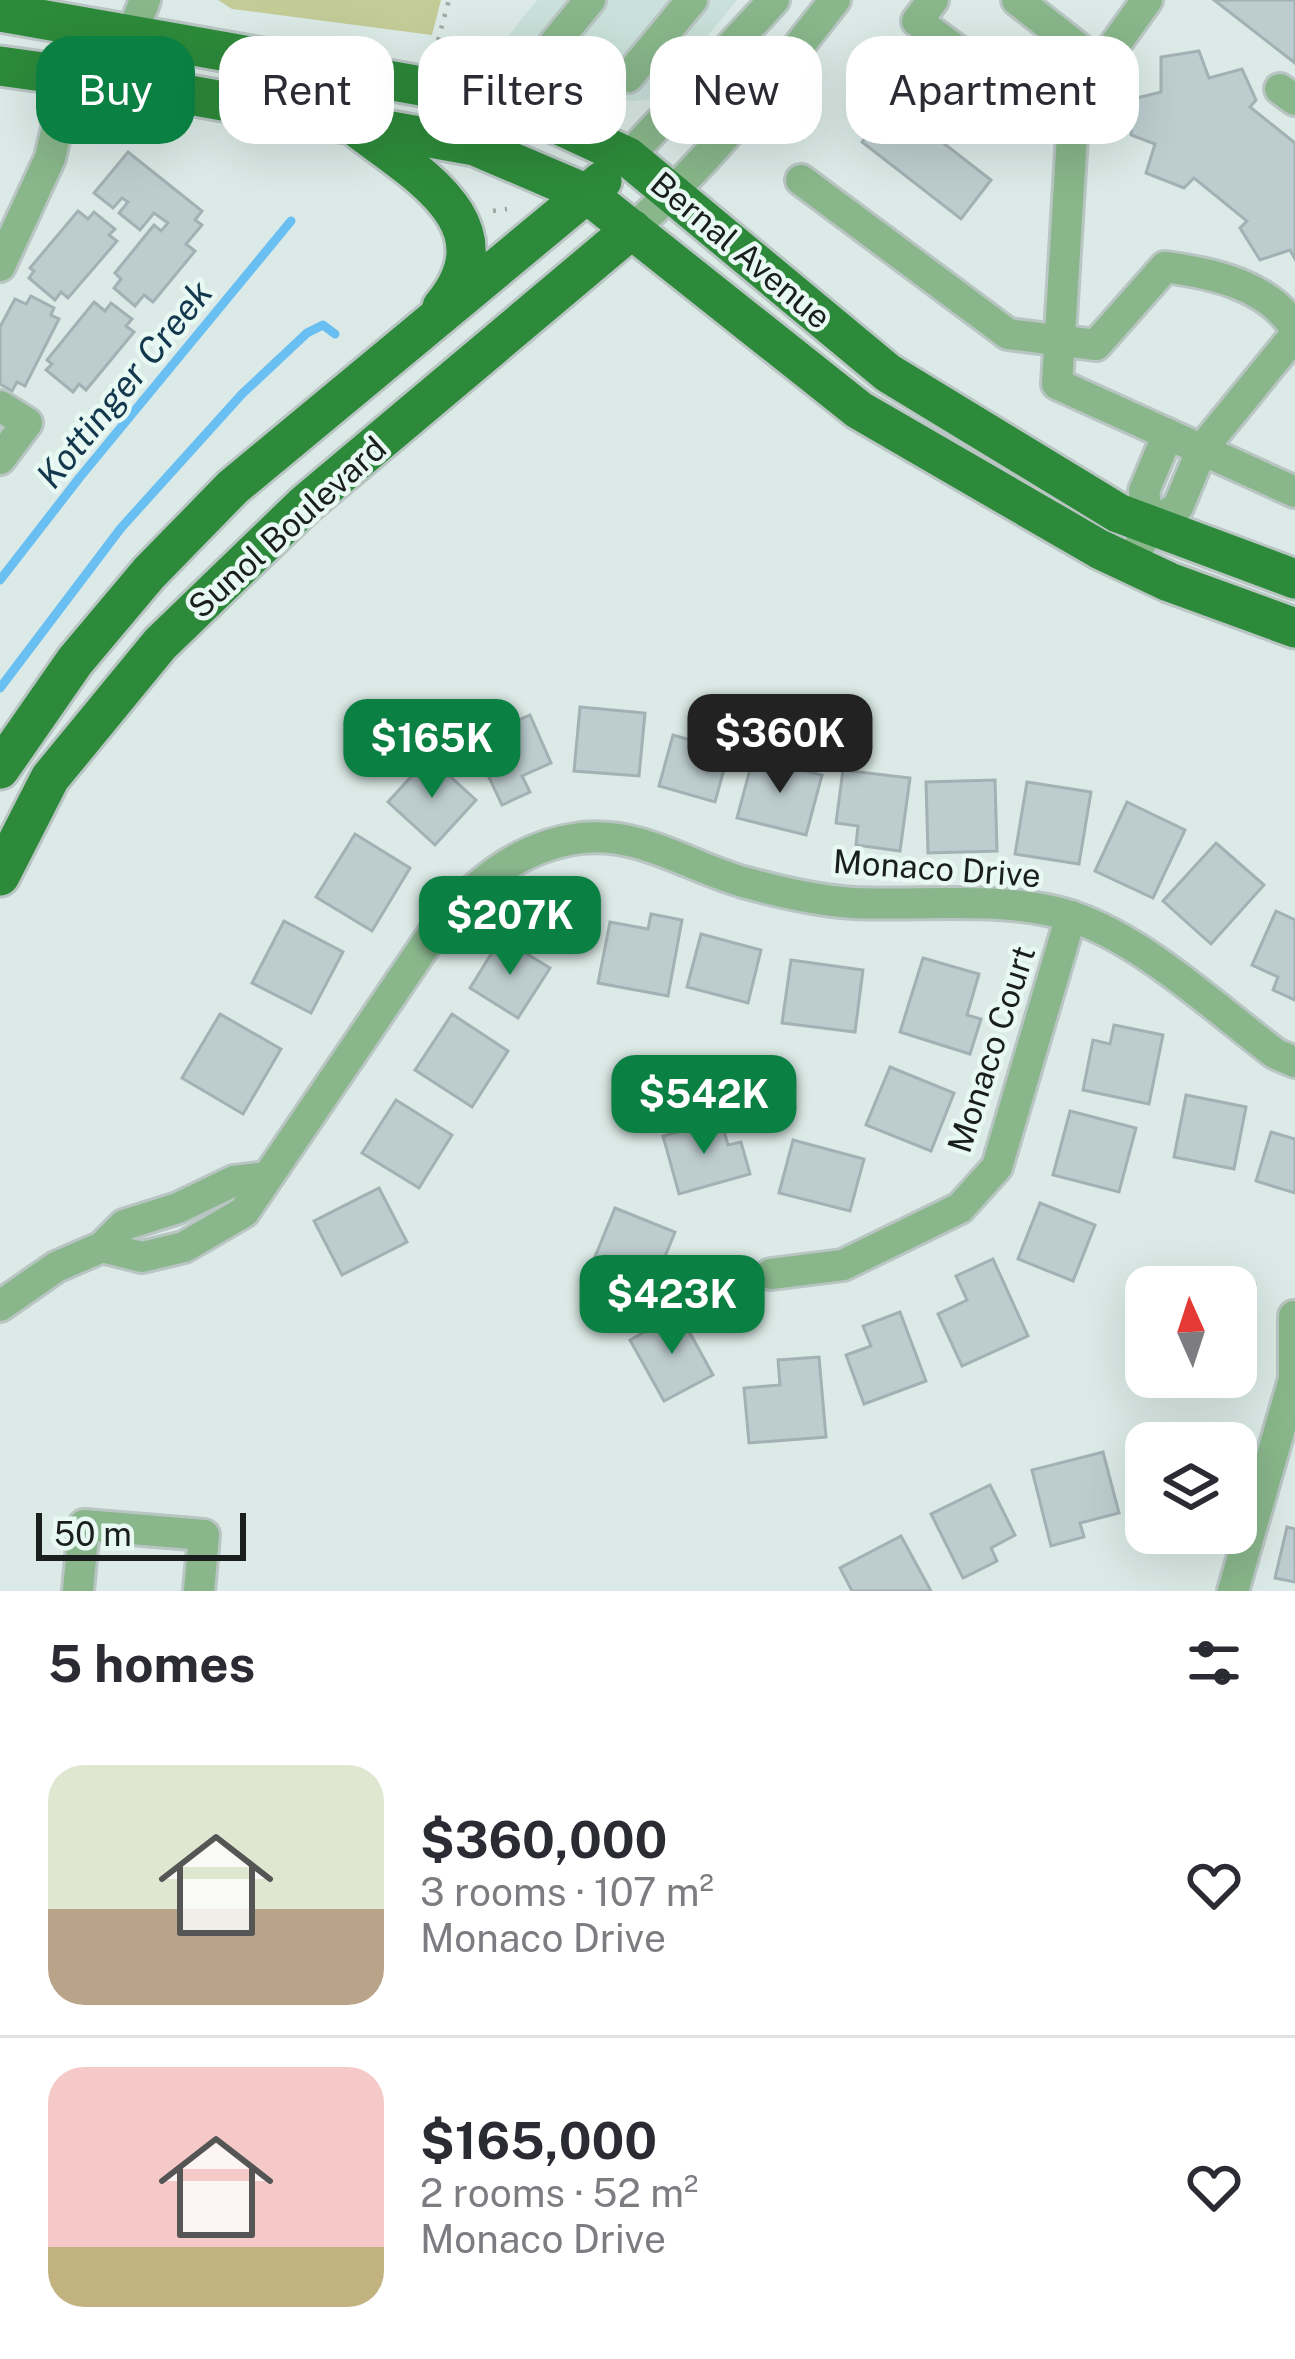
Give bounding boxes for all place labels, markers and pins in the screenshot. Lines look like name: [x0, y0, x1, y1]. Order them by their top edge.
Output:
pin: $360K: [696, 694, 864, 796]
pin: $165K: [348, 699, 516, 801]
pin: $207K: [426, 876, 594, 978]
pin: $542K: [620, 1055, 788, 1157]
pin: $423K: [588, 1255, 756, 1357]

